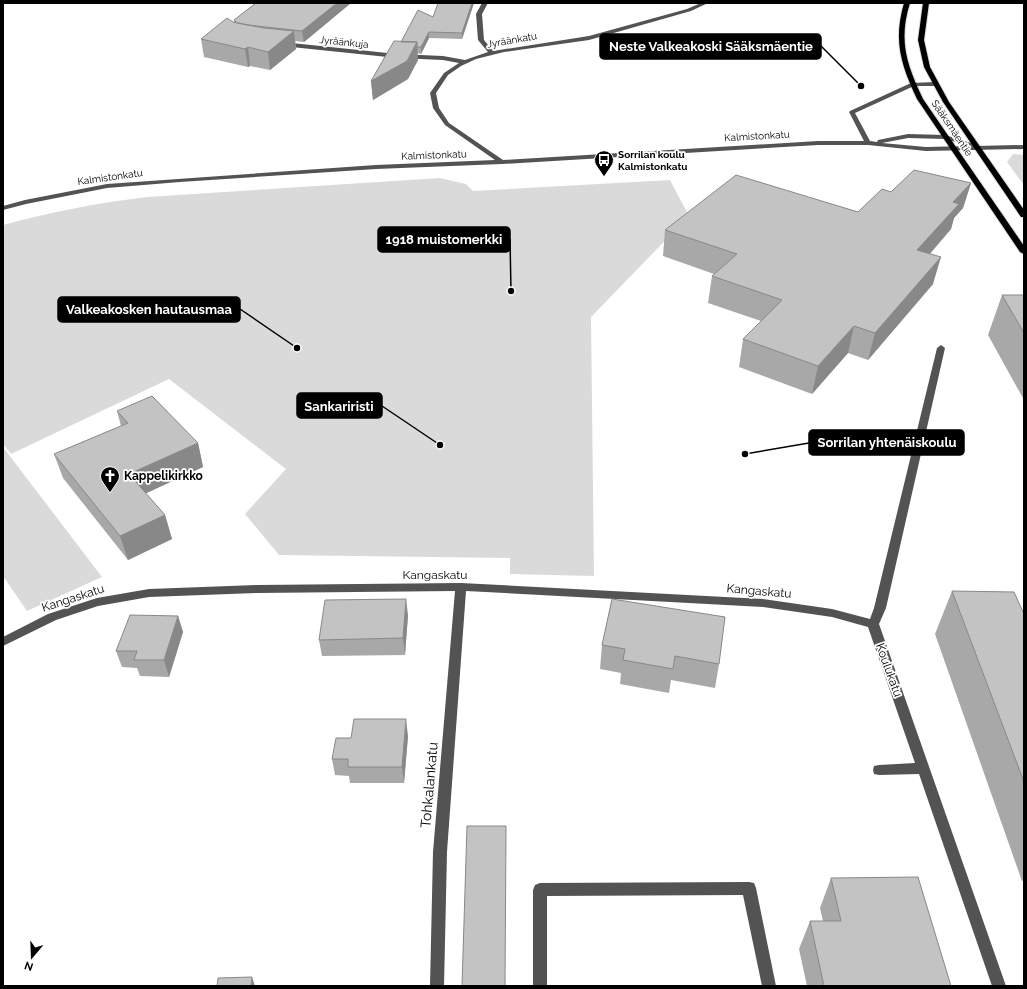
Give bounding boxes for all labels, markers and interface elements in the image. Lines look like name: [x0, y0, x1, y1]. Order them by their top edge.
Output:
street label: Jyräänkatu: [486, 30, 538, 50]
street label: Jyräänkuja: [319, 34, 369, 50]
callout: Neste Valkeakoski Sääksmäentie: [600, 34, 821, 59]
text: Neste Valkeakoski Sääksmäentie: [609, 39, 813, 54]
street label: Sääksmäentie: [929, 98, 975, 158]
street label: Kalmistonkatu: [724, 129, 790, 143]
street label: Kalmistonkatu: [401, 148, 467, 162]
bus stop icon: Sorrilan koulu Kalmistonkatu: [593, 149, 615, 177]
place label: Sorrilan koulu Kalmistonkatu: [618, 149, 687, 172]
street label: Kalmistonkatu: [77, 167, 143, 187]
callout: 1918 muistomerkki: [378, 227, 510, 252]
text: 1918 muistomerkki: [386, 232, 502, 247]
callout: Valkeakosken hautausmaa: [58, 297, 240, 322]
text: Valkeakosken hautausmaa: [66, 302, 232, 317]
callout: Sankariristi: [297, 393, 382, 418]
text: Sankariristi: [304, 399, 374, 414]
callout: Sorrilan yhtenäiskoulu: [809, 430, 964, 455]
text: Sorrilan yhtenäiskoulu: [817, 435, 957, 450]
church icon: Kappelikirkko: [99, 465, 121, 493]
place label: Kappelikirkko: [124, 469, 203, 483]
street label: Kangaskatu: [403, 568, 467, 582]
street label: Kangaskatu: [40, 581, 106, 615]
street label: Kangaskatu: [726, 581, 792, 601]
street label: Koulukatu: [873, 641, 905, 699]
street label: Tohkalankatu: [417, 741, 441, 829]
north arrow: [12, 937, 52, 977]
text: N: [23, 958, 35, 973]

